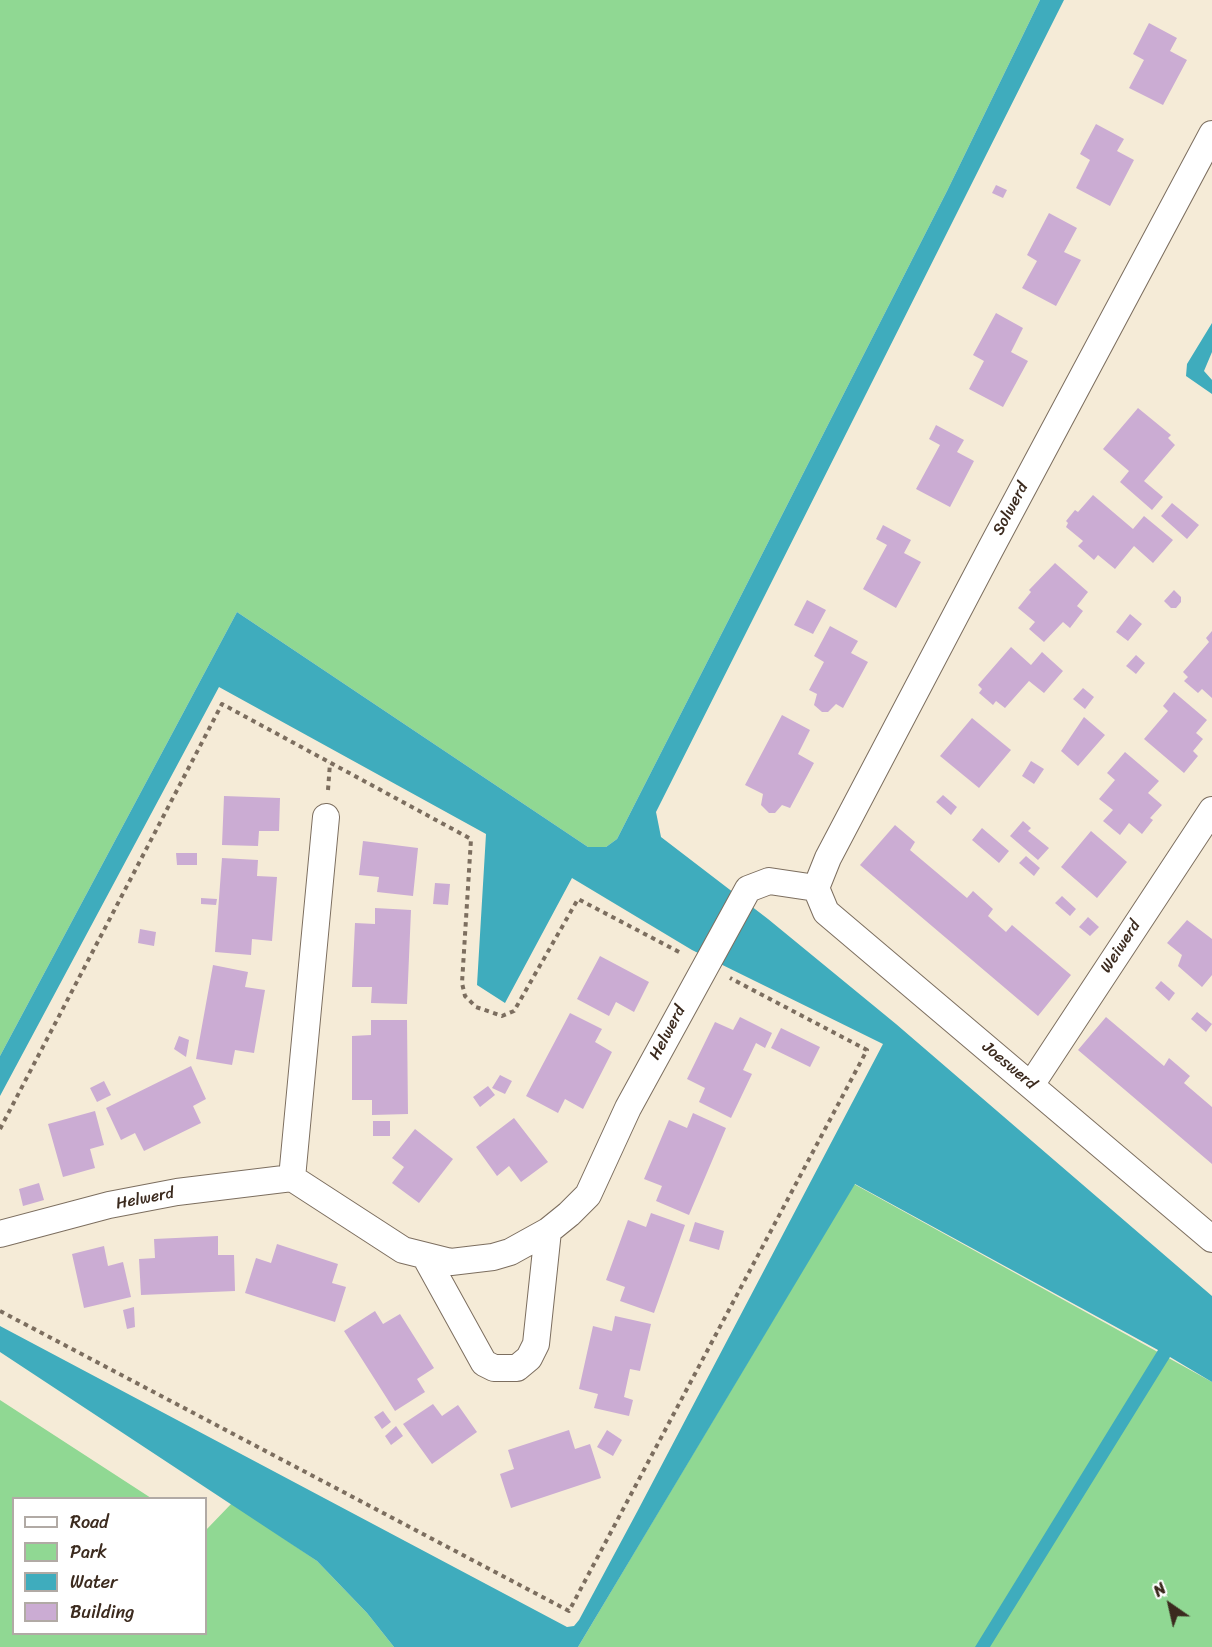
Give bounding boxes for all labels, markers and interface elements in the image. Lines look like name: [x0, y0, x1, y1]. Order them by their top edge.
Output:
street label: Solwerd: [989, 479, 1033, 539]
street label: Weiwerd: [1097, 917, 1145, 977]
street label: Helwerd: [646, 1003, 690, 1063]
street label: Joeswerd: [978, 1038, 1040, 1094]
street label: Helwerd: [115, 1184, 175, 1214]
legend: [12, 1497, 207, 1635]
text: Road: [70, 1506, 109, 1538]
text: Park: [70, 1536, 107, 1568]
text: Water: [70, 1566, 117, 1598]
north arrow: [1140, 1575, 1200, 1635]
text: N: [1147, 1575, 1172, 1605]
text: Building: [70, 1596, 134, 1628]

